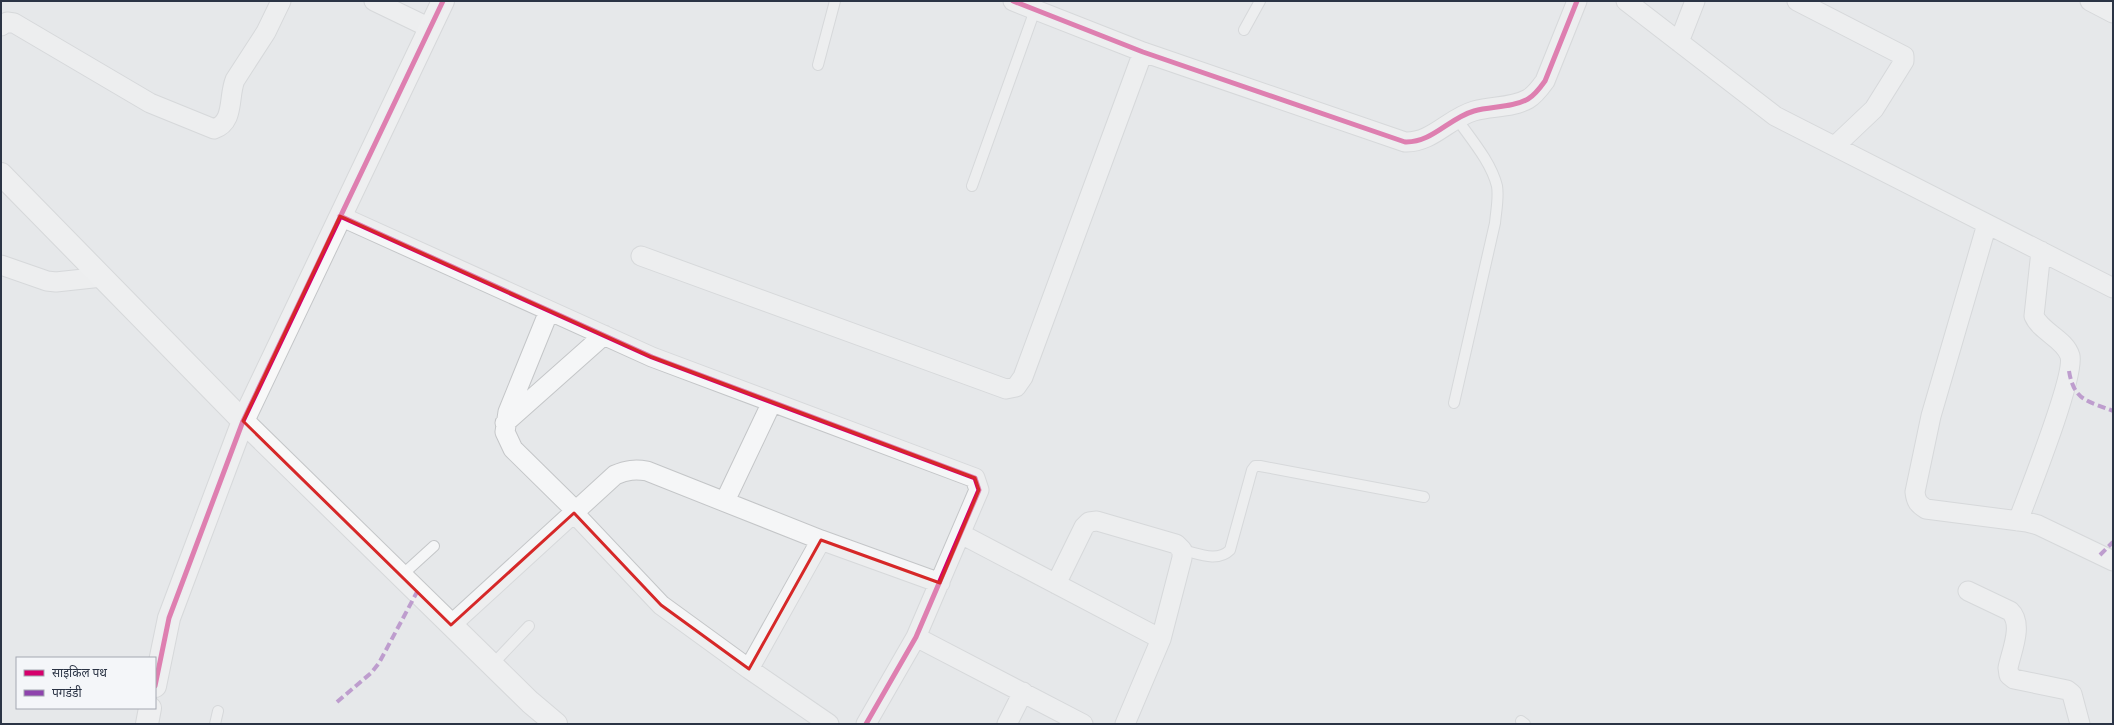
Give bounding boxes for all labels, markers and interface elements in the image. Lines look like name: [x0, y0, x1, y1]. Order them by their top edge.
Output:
legend: [16, 657, 156, 709]
text: साइकिल पथ: [52, 665, 107, 680]
text: पगडंडी: [52, 685, 82, 700]

